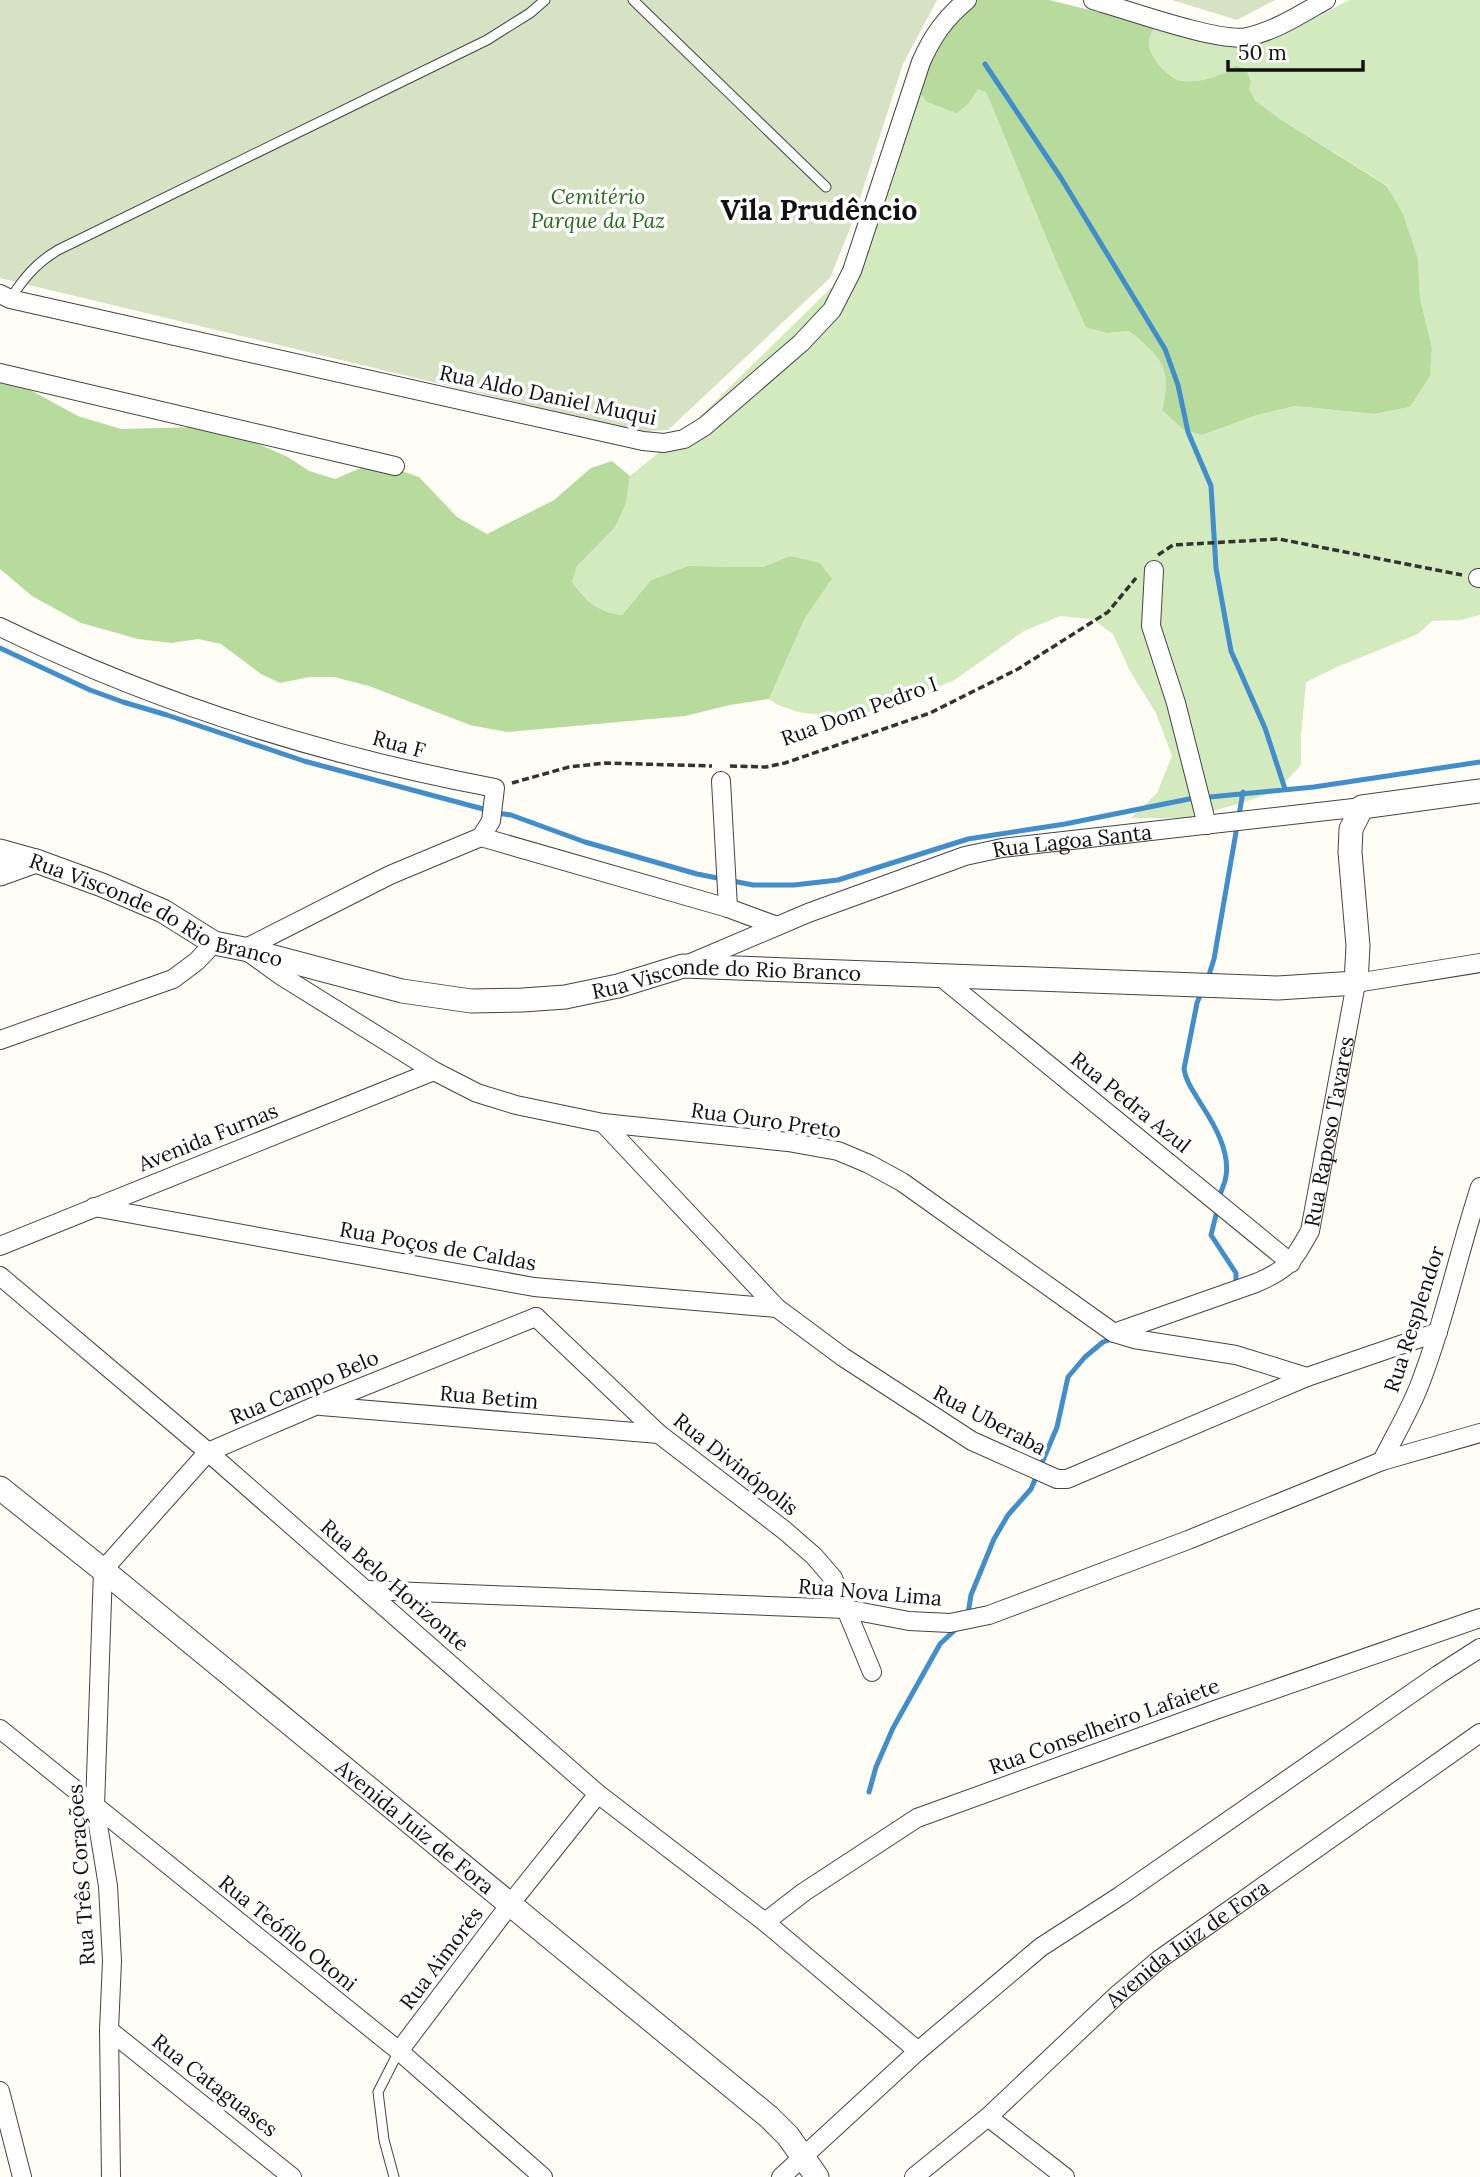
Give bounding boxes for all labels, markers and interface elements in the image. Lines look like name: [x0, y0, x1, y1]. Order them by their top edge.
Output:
scale bar: [1228, 28, 1363, 72]
text: 50 m: [1238, 39, 1287, 66]
park label: Cemitério Parque da Paz: [531, 183, 665, 234]
district label: Vila Prudêncio: [721, 192, 917, 228]
street label: Rua Aldo Daniel Muqui: [437, 359, 659, 431]
street label: Rua Dom Pedro I: [777, 670, 941, 752]
street label: Rua F: [370, 724, 428, 764]
street label: Rua Lagoa Santa: [990, 818, 1153, 863]
street label: Rua Visconde do Rio Branco: [26, 846, 286, 972]
street label: Rua Visconde do Rio Branco: [589, 953, 862, 1005]
street label: Rua Raposo Tavares: [1298, 1034, 1359, 1229]
street label: Rua Pedra Azul: [1066, 1045, 1196, 1159]
street label: Rua Ouro Preto: [689, 1096, 843, 1144]
street label: Avenida Furnas: [133, 1097, 282, 1178]
street label: Rua Poços de Caldas: [338, 1215, 538, 1277]
street label: Rua Resplendor: [1378, 1242, 1450, 1396]
street label: Rua Campo Belo: [225, 1343, 383, 1431]
street label: Rua Betim: [438, 1379, 540, 1415]
street label: Rua Uberaba: [929, 1379, 1051, 1461]
street label: Rua Divinópolis: [668, 1407, 804, 1521]
street label: Rua Belo Horizonte: [315, 1513, 475, 1657]
street label: Rua Nova Lima: [797, 1572, 943, 1612]
street label: Rua Conselheiro Lafaiete: [985, 1672, 1223, 1780]
street label: Avenida Juiz de Fora: [330, 1753, 500, 1900]
street label: Rua Três Corações: [61, 1783, 101, 1967]
street label: Rua Teófilo Otoni: [213, 1869, 363, 1997]
street label: Avenida Juiz de Fora: [1099, 1873, 1274, 2013]
street label: Rua Aimorés: [393, 1901, 489, 2015]
street label: Rua Cataguases: [147, 2027, 283, 2143]

